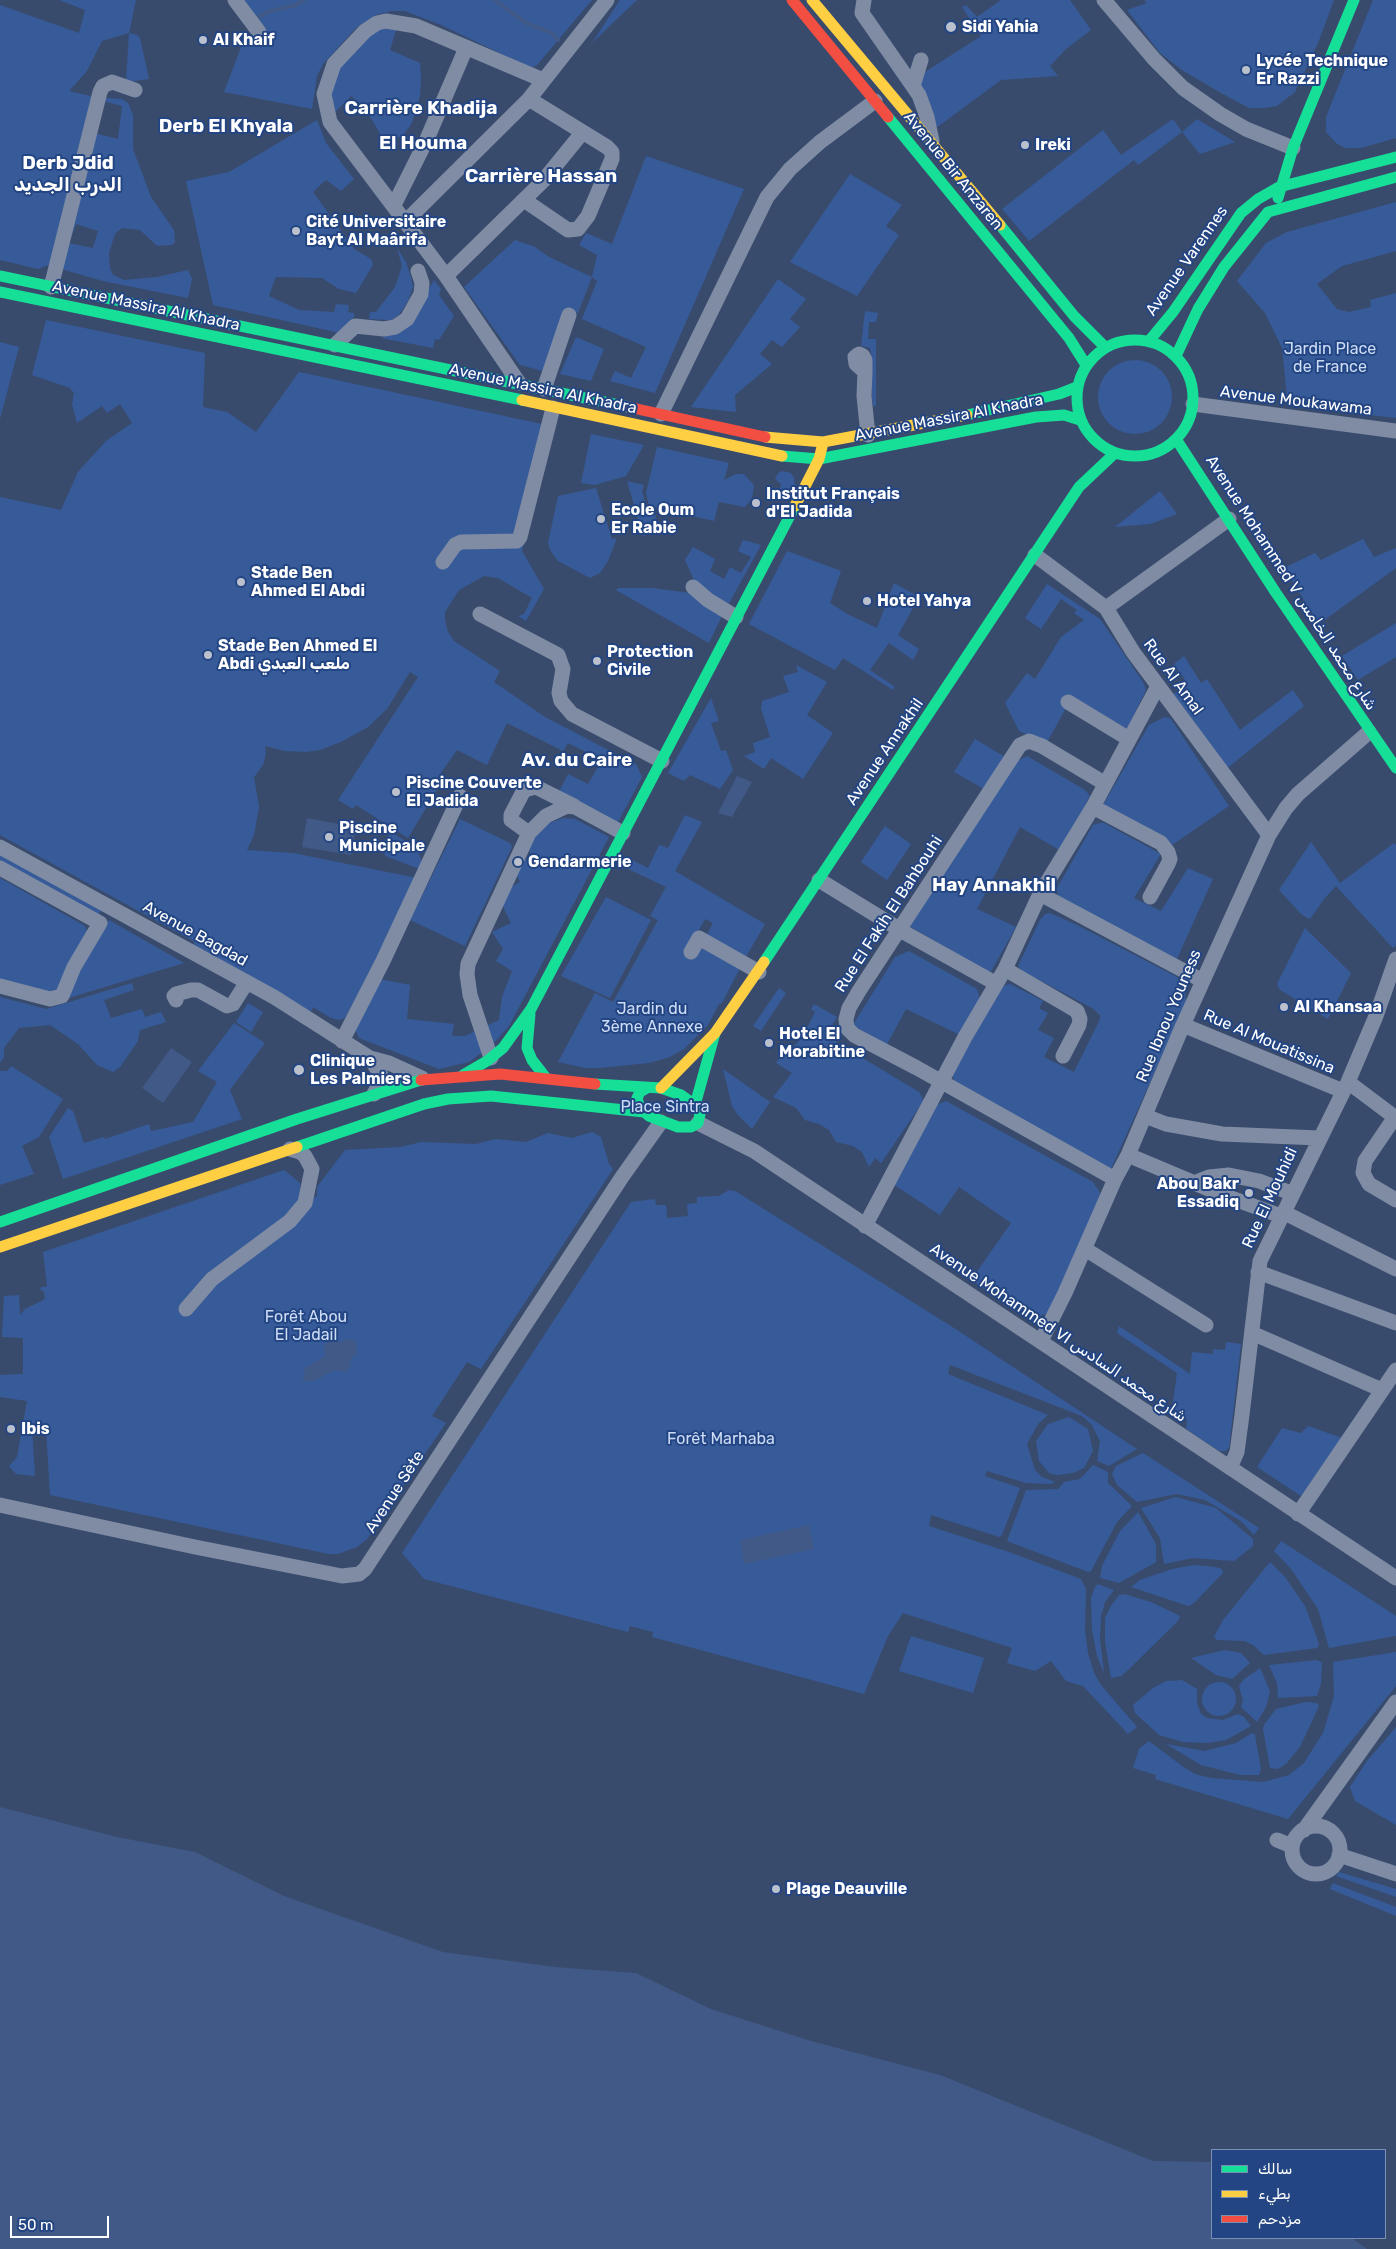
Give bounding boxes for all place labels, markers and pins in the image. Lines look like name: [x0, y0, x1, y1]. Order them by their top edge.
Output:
place label: Sidi Yahia: [962, 17, 1038, 37]
marker: Sidi Yahia: [944, 20, 958, 34]
place label: Al Khaif: [213, 30, 275, 50]
marker: Al Khaif: [197, 34, 209, 46]
place label: Lycée Technique Er Razzi: [1256, 51, 1388, 89]
marker: Lycée Technique Er Razzi: [1240, 64, 1252, 76]
place label: Ireki: [1035, 135, 1071, 155]
marker: Ireki: [1019, 139, 1031, 151]
place label: Cité Universitaire Bayt Al Maârifa: [306, 212, 446, 250]
marker: Cité Universitaire Bayt Al Maârifa: [290, 225, 302, 237]
place label: Institut Français d'El Jadida: [766, 484, 900, 522]
marker: Institut Français d'El Jadida: [750, 497, 762, 509]
place label: Ecole Oum Er Rabie: [611, 500, 694, 538]
marker: Ecole Oum Er Rabie: [595, 513, 607, 525]
place label: Stade Ben Ahmed El Abdi: [251, 563, 365, 601]
marker: Stade Ben Ahmed El Abdi: [235, 576, 247, 588]
place label: Hotel Yahya: [877, 591, 971, 611]
marker: Hotel Yahya: [861, 595, 873, 607]
place label: Stade Ben Ahmed El Abdi ملعب العبدي: [218, 636, 377, 674]
place label: Protection Civile: [607, 642, 693, 680]
marker: Stade Ben Ahmed El Abdi ملعب العبدي: [202, 649, 214, 661]
marker: Protection Civile: [591, 655, 603, 667]
place label: Piscine Couverte El Jadida: [406, 773, 542, 811]
marker: Piscine Couverte El Jadida: [390, 786, 402, 798]
place label: Piscine Municipale: [339, 818, 425, 856]
marker: Piscine Municipale: [323, 831, 335, 843]
place label: Gendarmerie: [528, 852, 632, 872]
marker: Gendarmerie: [512, 856, 524, 868]
place label: Al Khansaa: [1294, 997, 1382, 1017]
marker: Al Khansaa: [1278, 1001, 1290, 1013]
place label: Hotel El Morabitine: [779, 1024, 865, 1062]
marker: Hotel El Morabitine: [763, 1037, 775, 1049]
place label: Clinique Les Palmiers: [310, 1051, 411, 1089]
marker: Clinique Les Palmiers: [292, 1063, 306, 1077]
place label: Abou Bakr Essadiq: [1157, 1174, 1239, 1212]
marker: Abou Bakr Essadiq: [1243, 1187, 1255, 1199]
place label: Ibis: [21, 1419, 50, 1439]
marker: Ibis: [5, 1423, 17, 1435]
place label: Plage Deauville: [786, 1879, 907, 1899]
marker: Plage Deauville: [770, 1883, 782, 1895]

